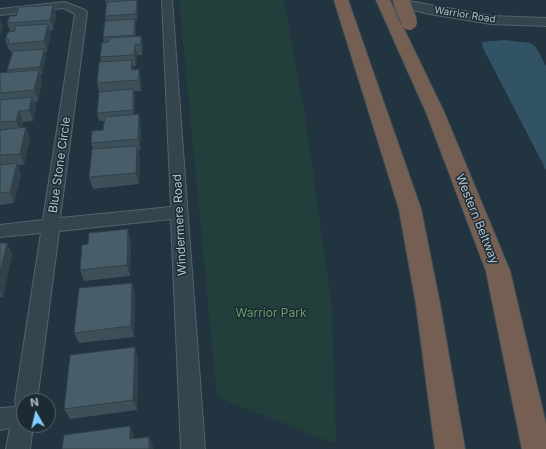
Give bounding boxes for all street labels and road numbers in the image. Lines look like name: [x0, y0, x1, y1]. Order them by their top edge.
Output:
street label: Warrior Road: [433, 4, 497, 26]
street label: Blue Stone Circle: [46, 116, 74, 214]
street label: Western Beltway: [452, 172, 502, 266]
street label: Windermere Road: [170, 174, 190, 276]

